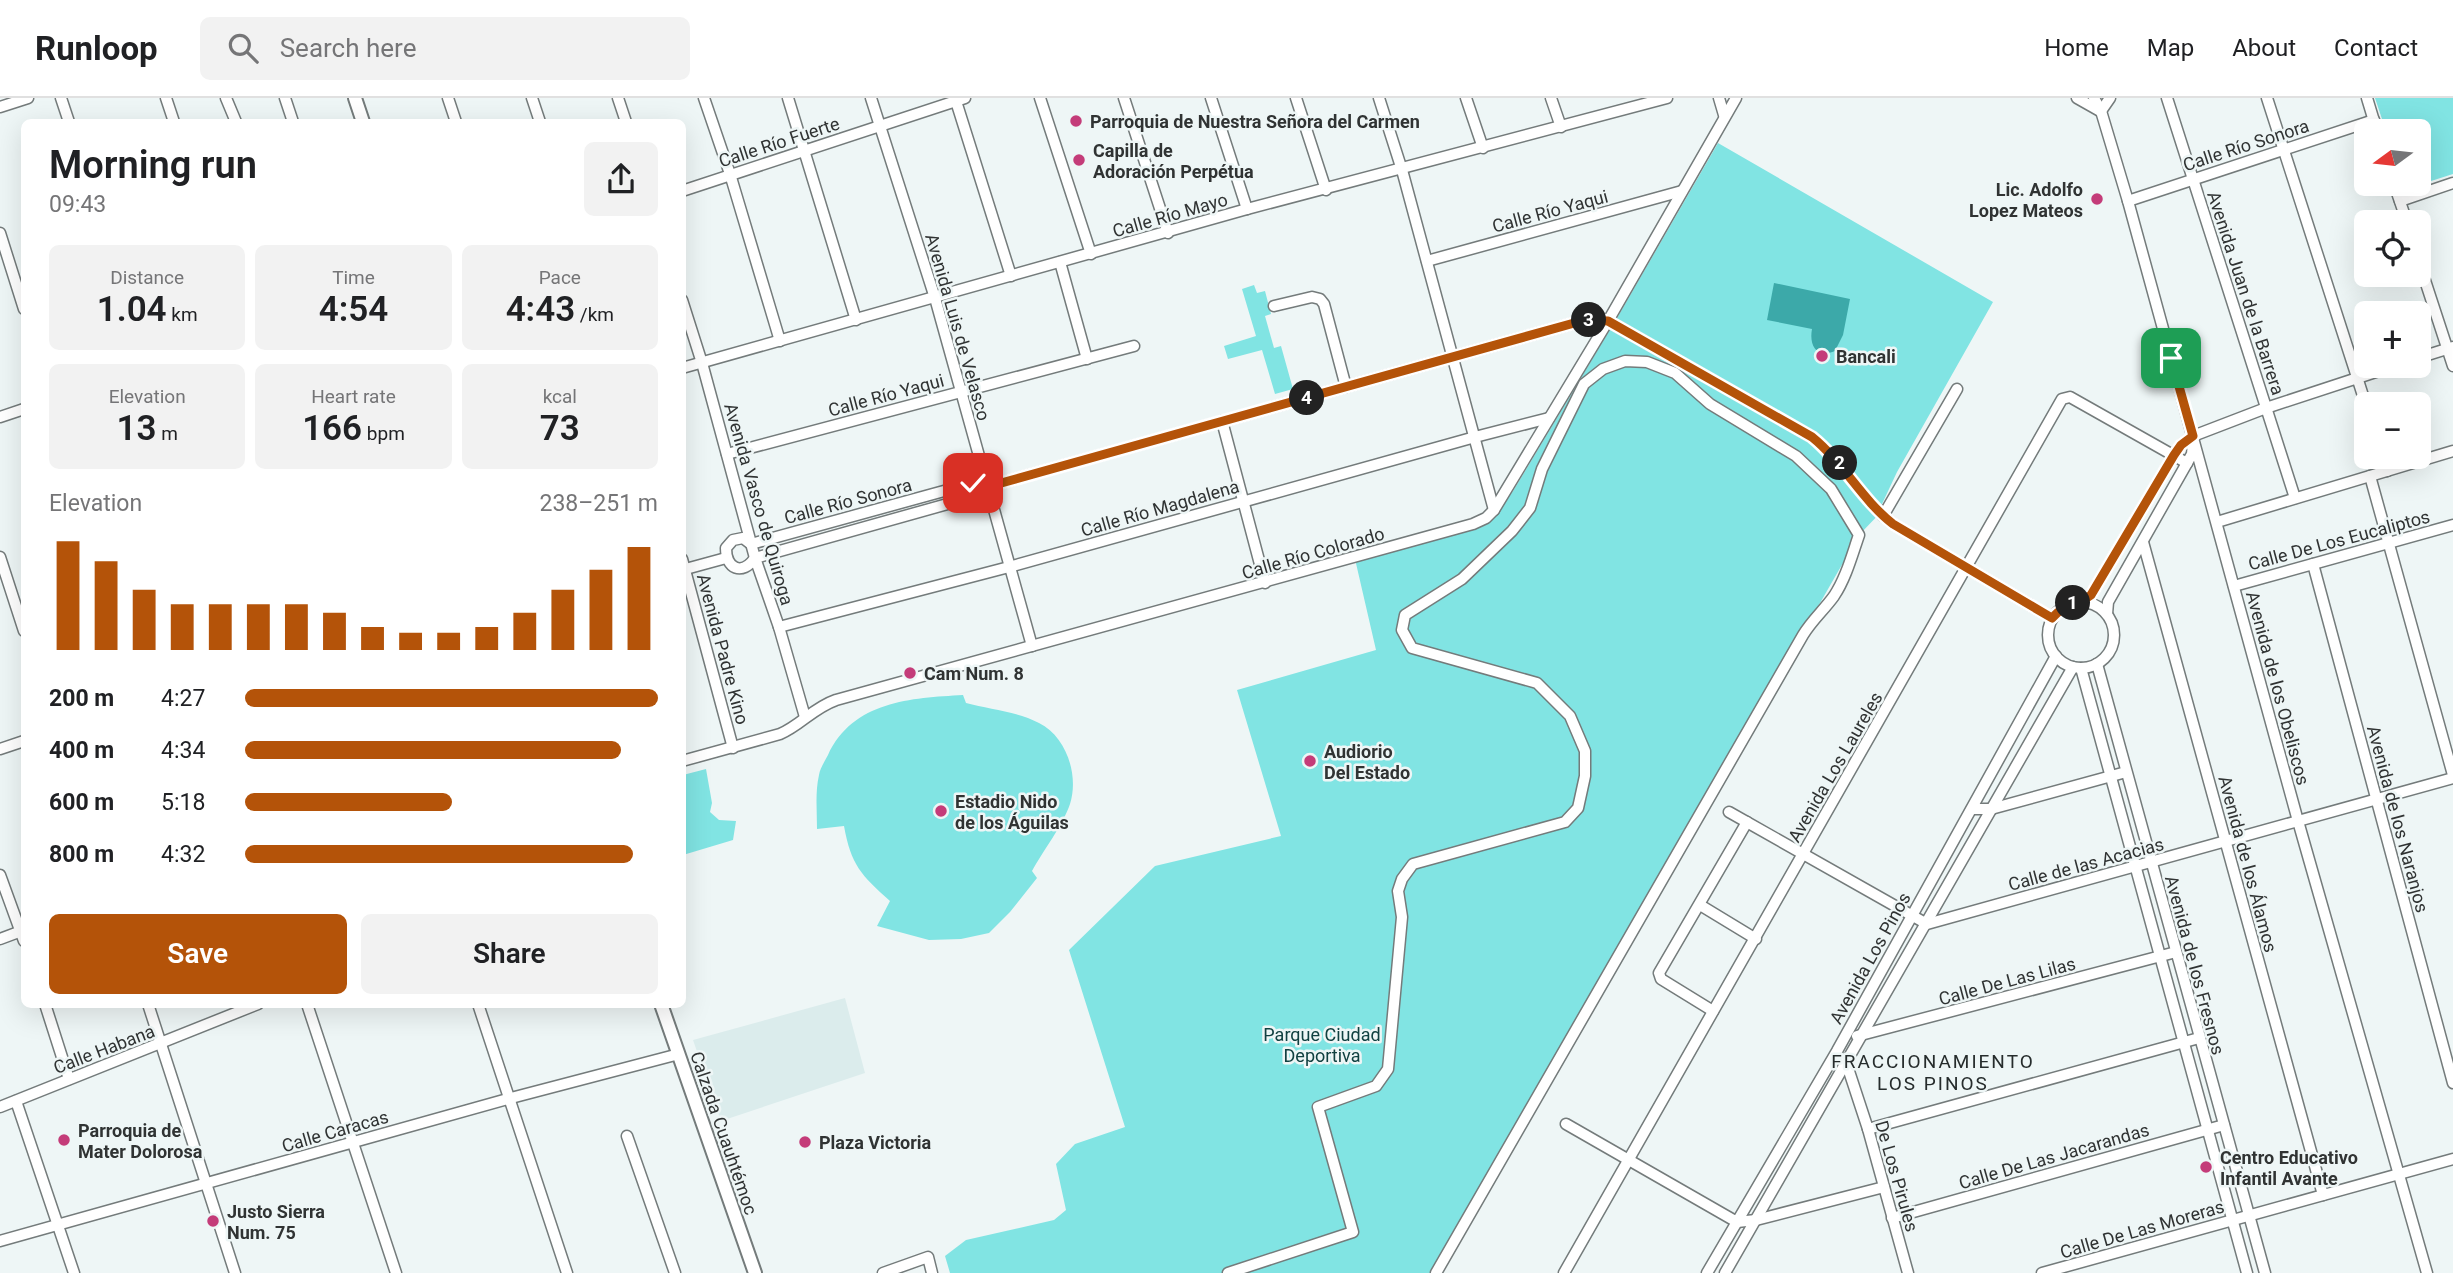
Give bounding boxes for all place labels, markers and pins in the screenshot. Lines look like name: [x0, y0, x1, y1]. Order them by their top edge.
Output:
place label: Parroquia de Nuestra Señora del Carmen: [1090, 111, 1420, 132]
marker: Parroquia de Nuestra Señora del Carmen: [1068, 113, 1084, 129]
place label: Capilla de Adoración Perpétua: [1093, 140, 1254, 182]
marker: Capilla de Adoración Perpétua: [1071, 152, 1087, 168]
place label: Lic. Adolfo Lopez Mateos: [1969, 179, 2083, 221]
marker: Lic. Adolfo Lopez Mateos: [2089, 191, 2105, 207]
pin: 3: [1572, 302, 1606, 338]
pin: [2141, 328, 2201, 388]
place label: Bancali: [1836, 346, 1896, 367]
marker: Bancali: [1814, 348, 1830, 364]
pin: 4: [1290, 380, 1324, 416]
pin: 2: [1822, 446, 1857, 480]
pin: [943, 453, 1003, 513]
pin: 1: [2056, 586, 2090, 620]
place label: Cam Num. 8: [924, 663, 1024, 684]
marker: Cam Num. 8: [902, 665, 918, 681]
place label: Audiorio Del Estado: [1324, 741, 1410, 783]
marker: Audiorio Del Estado: [1302, 753, 1318, 769]
place label: Estadio Nido de los Águilas: [955, 791, 1069, 833]
marker: Estadio Nido de los Águilas: [933, 803, 949, 819]
place label: Parroquia de Mater Dolorosa: [78, 1120, 203, 1162]
marker: Parroquia de Mater Dolorosa: [56, 1132, 72, 1148]
place label: Plaza Victoria: [819, 1132, 932, 1153]
marker: Plaza Victoria: [797, 1134, 813, 1150]
place label: Centro Educativo Infantil Avante: [2220, 1147, 2358, 1189]
marker: Centro Educativo Infantil Avante: [2198, 1159, 2214, 1175]
place label: Justo Sierra Num. 75: [227, 1201, 325, 1243]
marker: Justo Sierra Num. 75: [205, 1213, 221, 1229]

